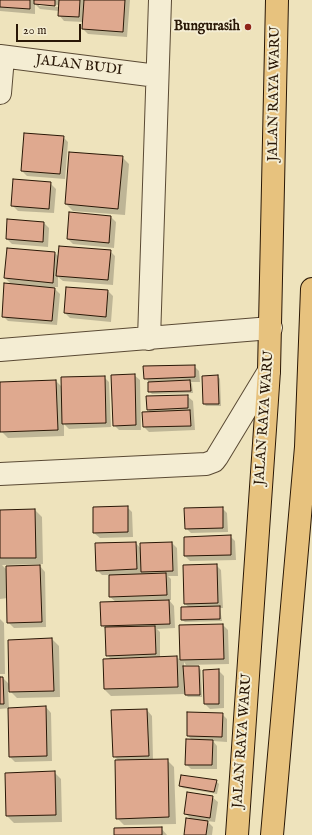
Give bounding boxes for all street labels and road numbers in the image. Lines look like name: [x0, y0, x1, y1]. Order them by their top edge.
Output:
street label: JALAN RAYA WARU: [265, 26, 285, 162]
street label: JALAN BUDI: [35, 52, 123, 80]
street label: JALAN RAYA WARU: [252, 350, 278, 486]
street label: JALAN RAYA WARU: [230, 673, 256, 809]

